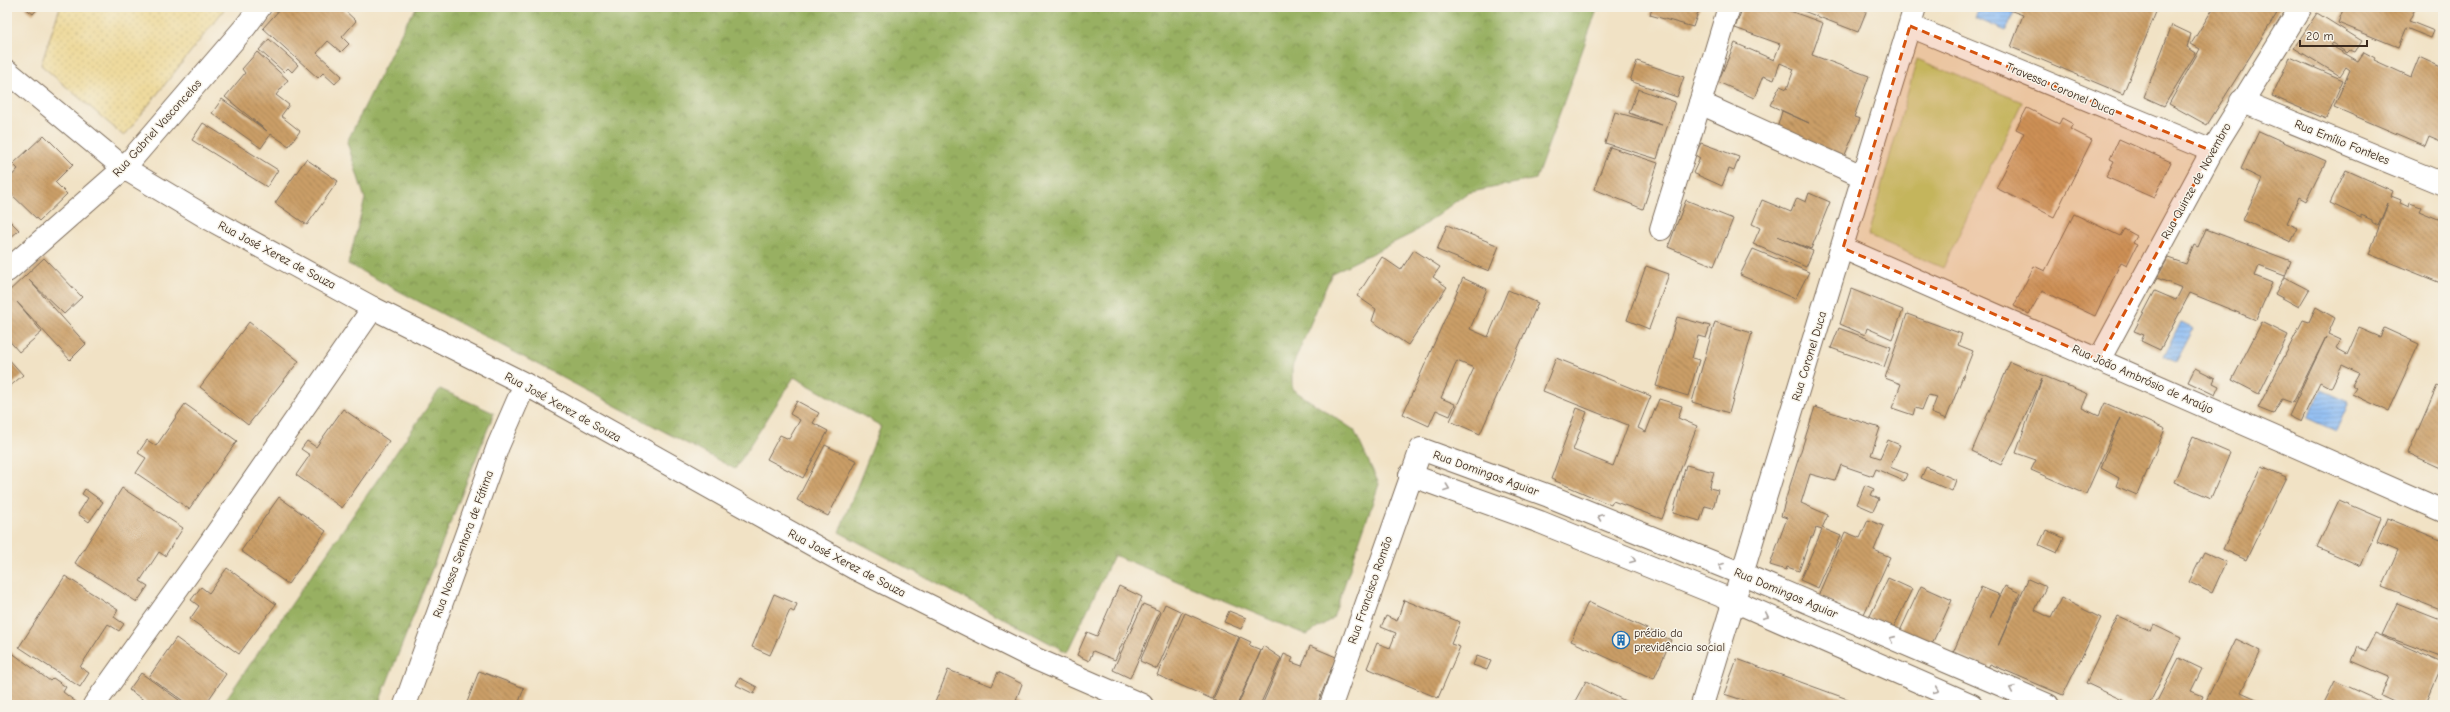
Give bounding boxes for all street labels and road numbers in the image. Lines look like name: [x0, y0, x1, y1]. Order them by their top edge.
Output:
street label: Travessa Coronel Duca: [2004, 60, 2118, 118]
street label: Rua Gabriel Vasconcelos: [110, 76, 204, 180]
street label: Rua Emílio Fonteles: [2293, 117, 2391, 167]
street label: Rua Quinze de Novembro: [2158, 120, 2234, 242]
street label: Rua José Xerez de Souza: [216, 218, 338, 292]
street label: Rua Coronel Duca: [1789, 309, 1829, 403]
street label: Rua João Ambrósio de Araújo: [2070, 341, 2216, 417]
street label: Rua José Xerez de Souza: [502, 369, 624, 445]
street label: Rua Domingos Aguiar: [1431, 447, 1541, 499]
street label: Rua Nossa Senhora de Fátima: [430, 468, 496, 620]
street label: Rua José Xerez de Souza: [786, 526, 908, 600]
street label: Rua Francisco Romão: [1345, 534, 1395, 646]
street label: Rua Domingos Aguiar: [1732, 565, 1840, 621]

